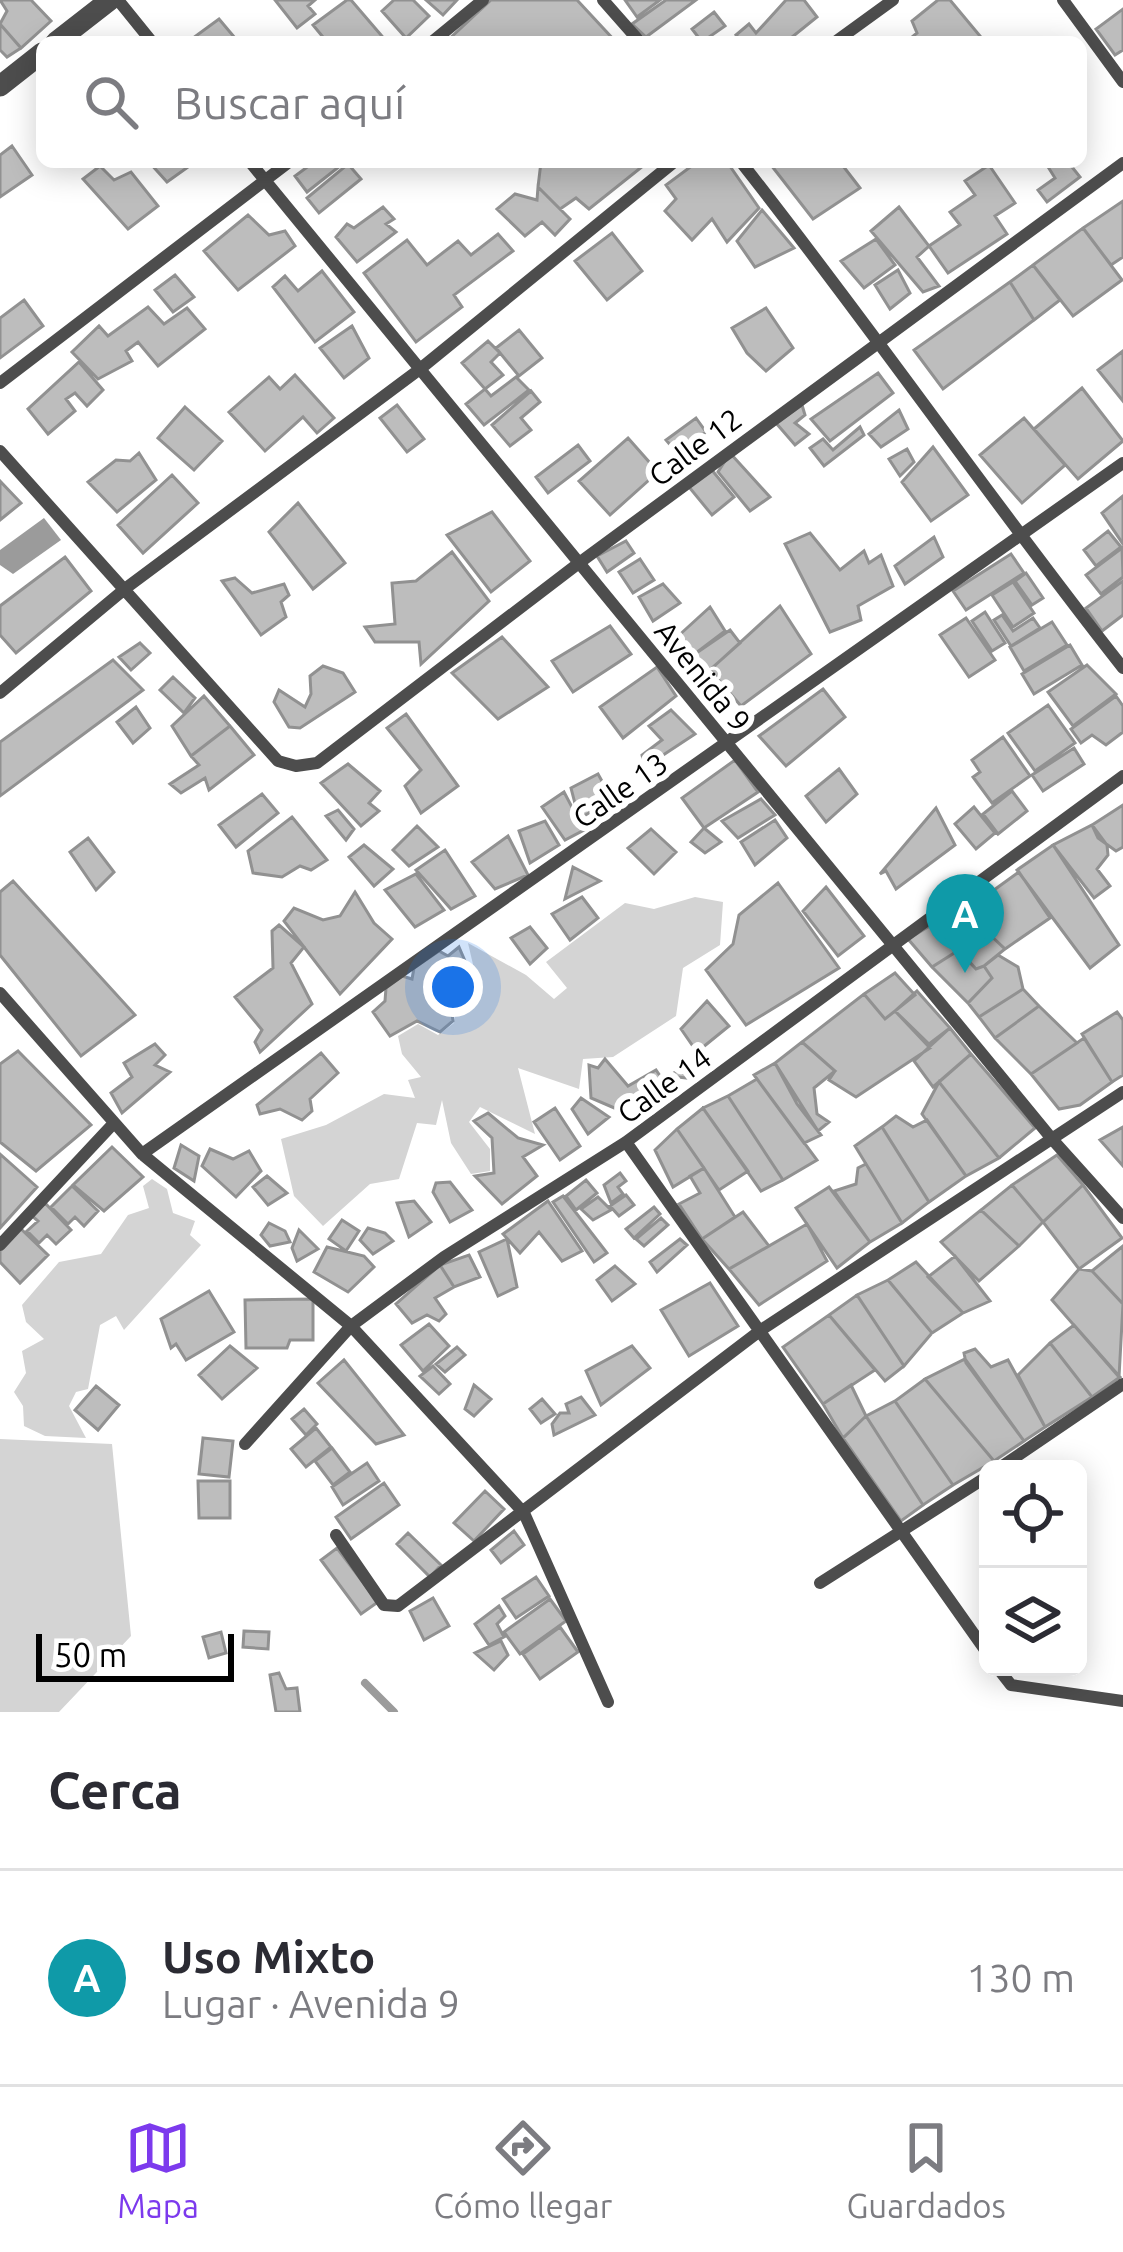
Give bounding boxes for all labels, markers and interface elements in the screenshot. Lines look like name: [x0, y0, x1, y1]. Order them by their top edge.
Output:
search box: [36, 36, 1087, 168]
icon: search: [78, 69, 144, 135]
text: Buscar aquí: [174, 77, 405, 128]
street label: Calle 12: [642, 401, 748, 493]
street label: Avenida 9: [648, 614, 758, 738]
street label: Calle 13: [566, 745, 674, 835]
pin: A: [926, 874, 1004, 973]
your location: [423, 957, 483, 1017]
street label: Calle 14: [611, 1040, 717, 1130]
map controls: [979, 1460, 1087, 1676]
button: locate: [979, 1460, 1087, 1568]
button: layers: [979, 1568, 1087, 1676]
scale bar: [36, 1628, 234, 1681]
text: 50 m: [54, 1636, 127, 1673]
text: Cerca: [48, 1761, 182, 1819]
text: Uso Mixto: [162, 1931, 375, 1982]
text: A: [73, 1956, 101, 1999]
text: 130 m: [966, 1956, 1075, 1999]
text: Lugar · Avenida 9: [162, 1982, 460, 2025]
tab: Mapa: [117, 2115, 199, 2224]
tab: Cómo llegar: [433, 2115, 612, 2224]
tab: Guardados: [846, 2115, 1006, 2224]

